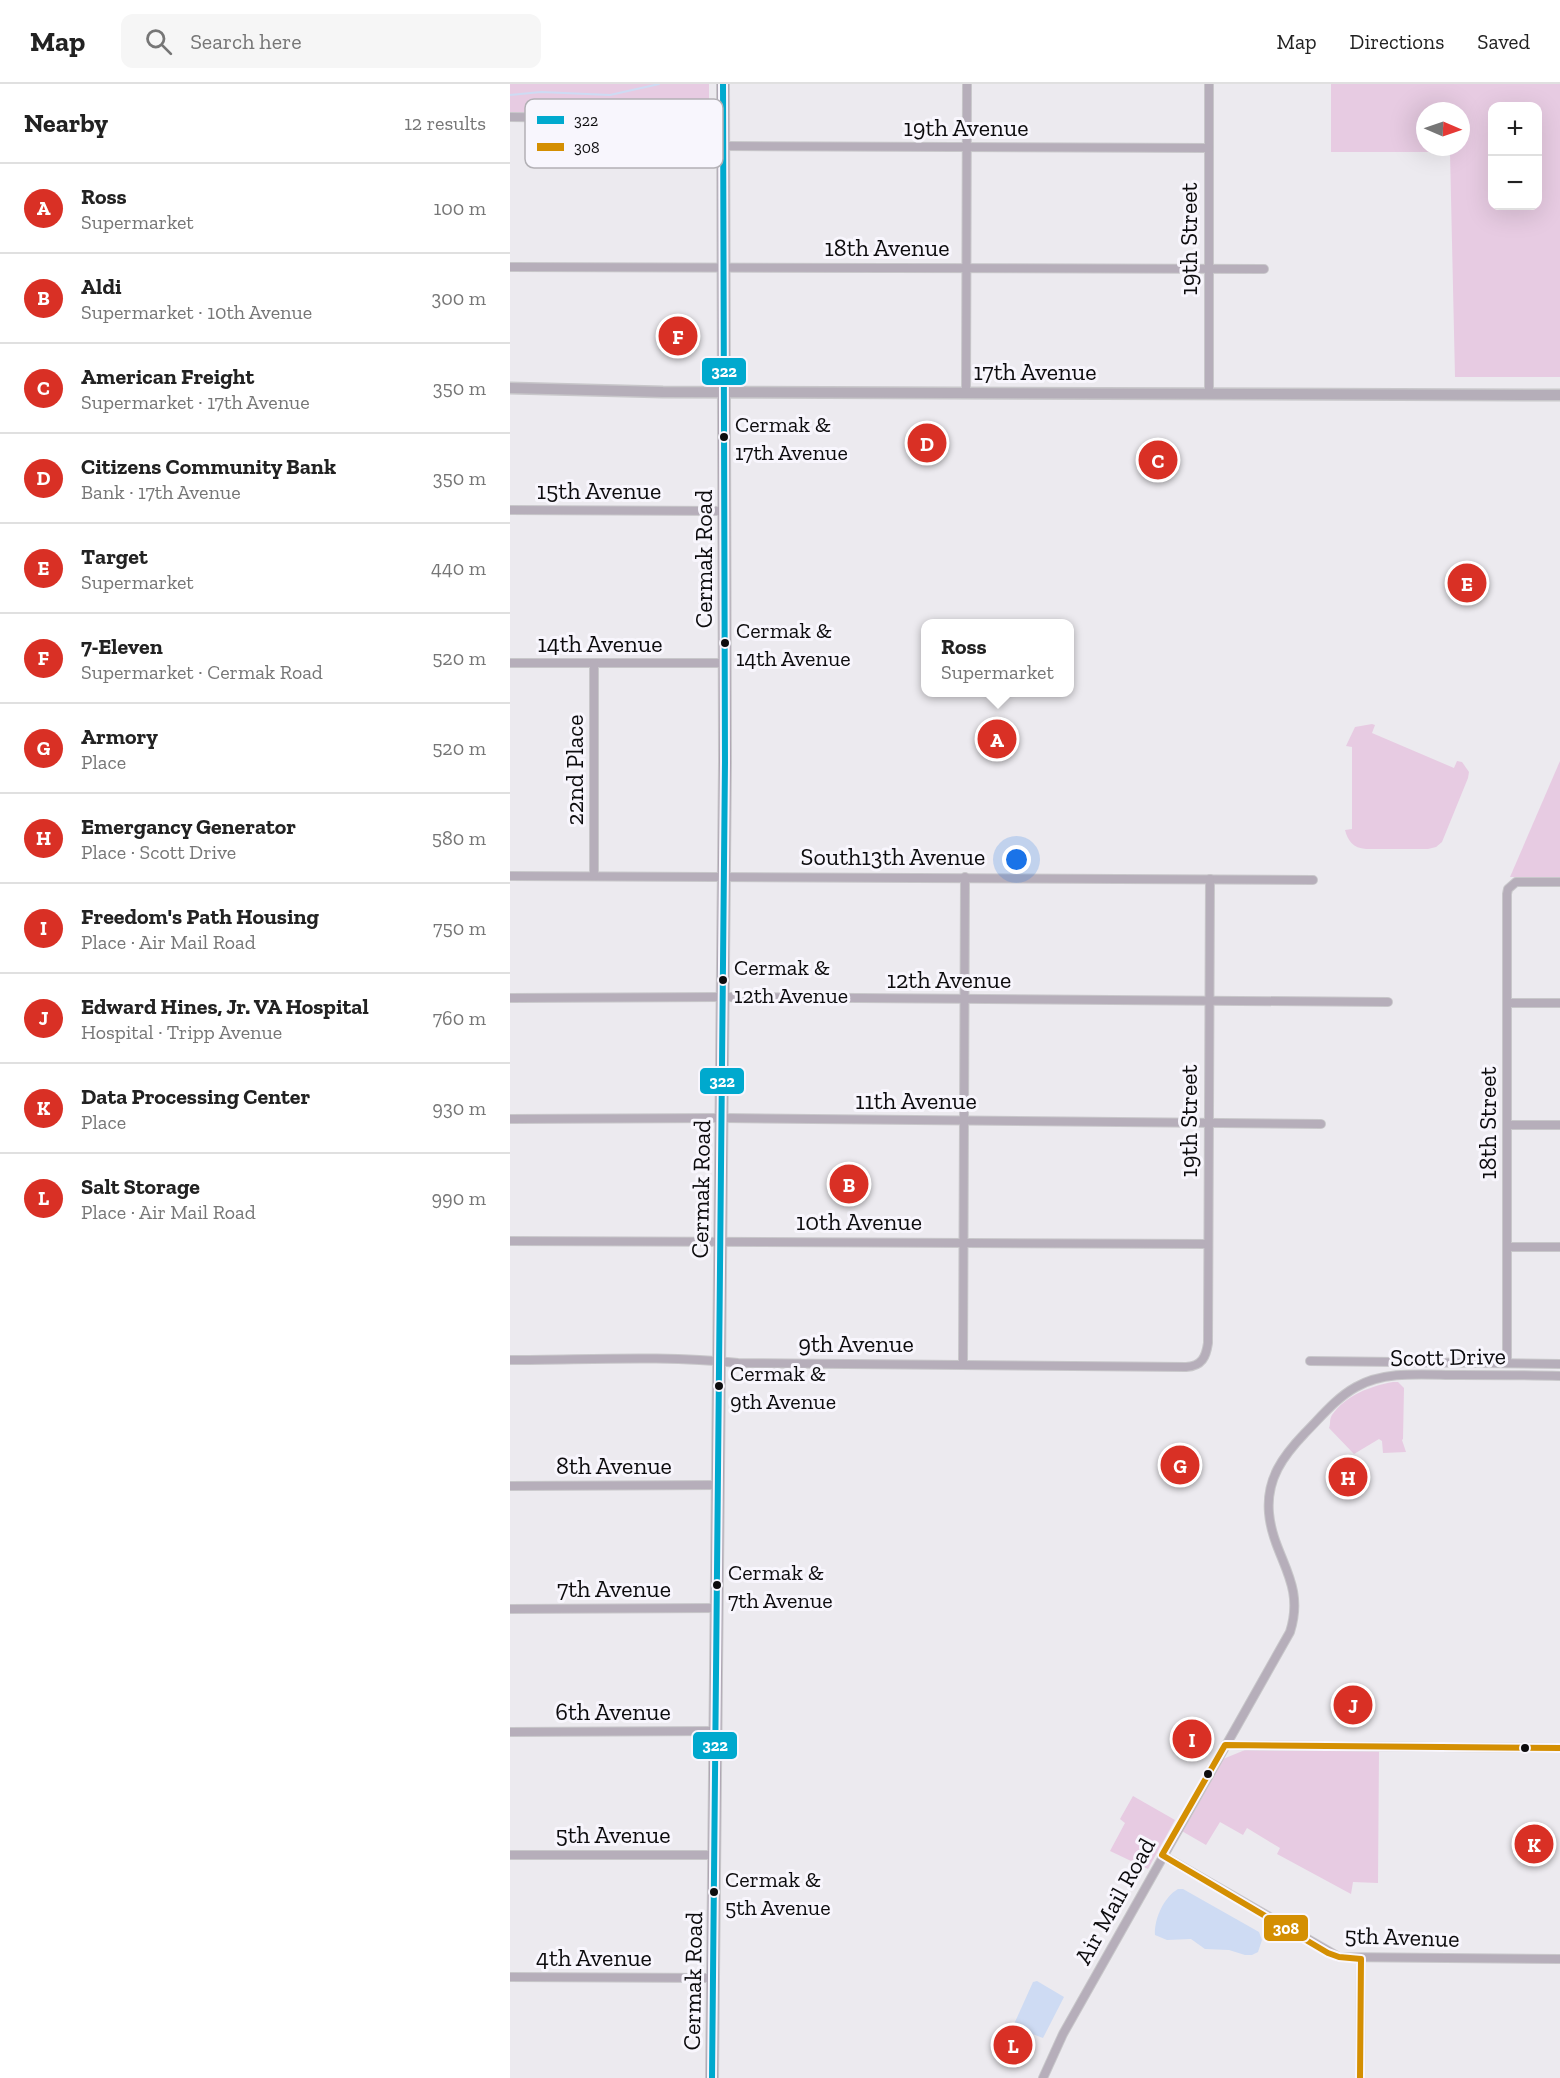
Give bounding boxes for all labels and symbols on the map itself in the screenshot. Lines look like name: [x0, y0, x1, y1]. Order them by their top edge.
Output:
legend: [525, 99, 723, 168]
north arrow: [1416, 102, 1470, 156]
text: 322: [574, 111, 598, 130]
street label: 19th Avenue: [904, 113, 1028, 142]
text: 308: [574, 138, 600, 157]
street label: 19th Street: [1174, 183, 1203, 295]
street label: 18th Avenue: [824, 233, 950, 262]
pin: F: [658, 314, 698, 358]
line badge: 322: [701, 357, 747, 386]
street label: 17th Avenue: [974, 357, 1097, 386]
text: 322: [711, 362, 737, 381]
place label: Cermak & 17th Avenue: [735, 411, 848, 466]
pin: D: [908, 420, 946, 466]
marker: Cermak & 17th Avenue: [718, 431, 730, 443]
pin: C: [1138, 438, 1178, 482]
street label: 15th Avenue: [537, 476, 661, 505]
street label: Cermak Road: [689, 490, 718, 628]
pin: E: [1448, 560, 1486, 606]
place label: Cermak & 14th Avenue: [736, 617, 851, 672]
street label: 14th Avenue: [537, 629, 663, 658]
marker: Cermak & 14th Avenue: [719, 637, 731, 649]
street label: 22nd Place: [560, 714, 589, 826]
pin: A: [978, 716, 1016, 762]
street label: South13th Avenue: [801, 842, 985, 871]
your location: [1002, 845, 1031, 874]
place label: Cermak & 12th Avenue: [734, 954, 848, 1009]
street label: 12th Avenue: [887, 965, 1011, 994]
marker: Cermak & 12th Avenue: [717, 974, 729, 986]
street label: 19th Street: [1174, 1065, 1203, 1177]
street label: 18th Street: [1473, 1066, 1502, 1179]
line badge: 322: [699, 1067, 745, 1095]
text: 322: [709, 1072, 735, 1091]
street label: 11th Avenue: [855, 1086, 977, 1115]
street label: Cermak Road: [685, 1119, 716, 1259]
pin: B: [830, 1162, 868, 1206]
street label: 10th Avenue: [796, 1207, 922, 1236]
street label: 9th Avenue: [798, 1329, 914, 1358]
street label: Scott Drive: [1390, 1341, 1506, 1372]
place label: Cermak & 9th Avenue: [730, 1360, 836, 1415]
marker: Cermak & 9th Avenue: [713, 1380, 725, 1392]
pin: G: [1160, 1442, 1200, 1488]
street label: 8th Avenue: [556, 1451, 672, 1480]
pin: H: [1328, 1454, 1368, 1500]
place label: Cermak & 7th Avenue: [728, 1559, 833, 1614]
street label: 7th Avenue: [557, 1574, 671, 1603]
marker: Cermak & 7th Avenue: [711, 1579, 723, 1591]
pin: J: [1334, 1682, 1372, 1728]
street label: 6th Avenue: [555, 1697, 671, 1726]
pin: I: [1172, 1716, 1212, 1762]
line badge: 322: [692, 1731, 738, 1760]
text: 322: [702, 1736, 728, 1755]
unlabelled marker: [1519, 1742, 1531, 1754]
unlabelled marker: [1202, 1768, 1214, 1780]
street label: 5th Avenue: [555, 1820, 671, 1849]
pin: K: [1514, 1822, 1554, 1866]
street label: Air Mail Road: [1068, 1832, 1161, 1969]
place label: Cermak & 5th Avenue: [725, 1866, 831, 1921]
marker: Cermak & 5th Avenue: [708, 1886, 720, 1898]
street label: Cermak Road: [677, 1911, 708, 2051]
line badge: 308: [1263, 1914, 1309, 1942]
text: 308: [1273, 1919, 1300, 1938]
street label: 5th Avenue: [1344, 1920, 1460, 1953]
street label: 4th Avenue: [536, 1943, 652, 1972]
pin: L: [994, 2022, 1032, 2068]

